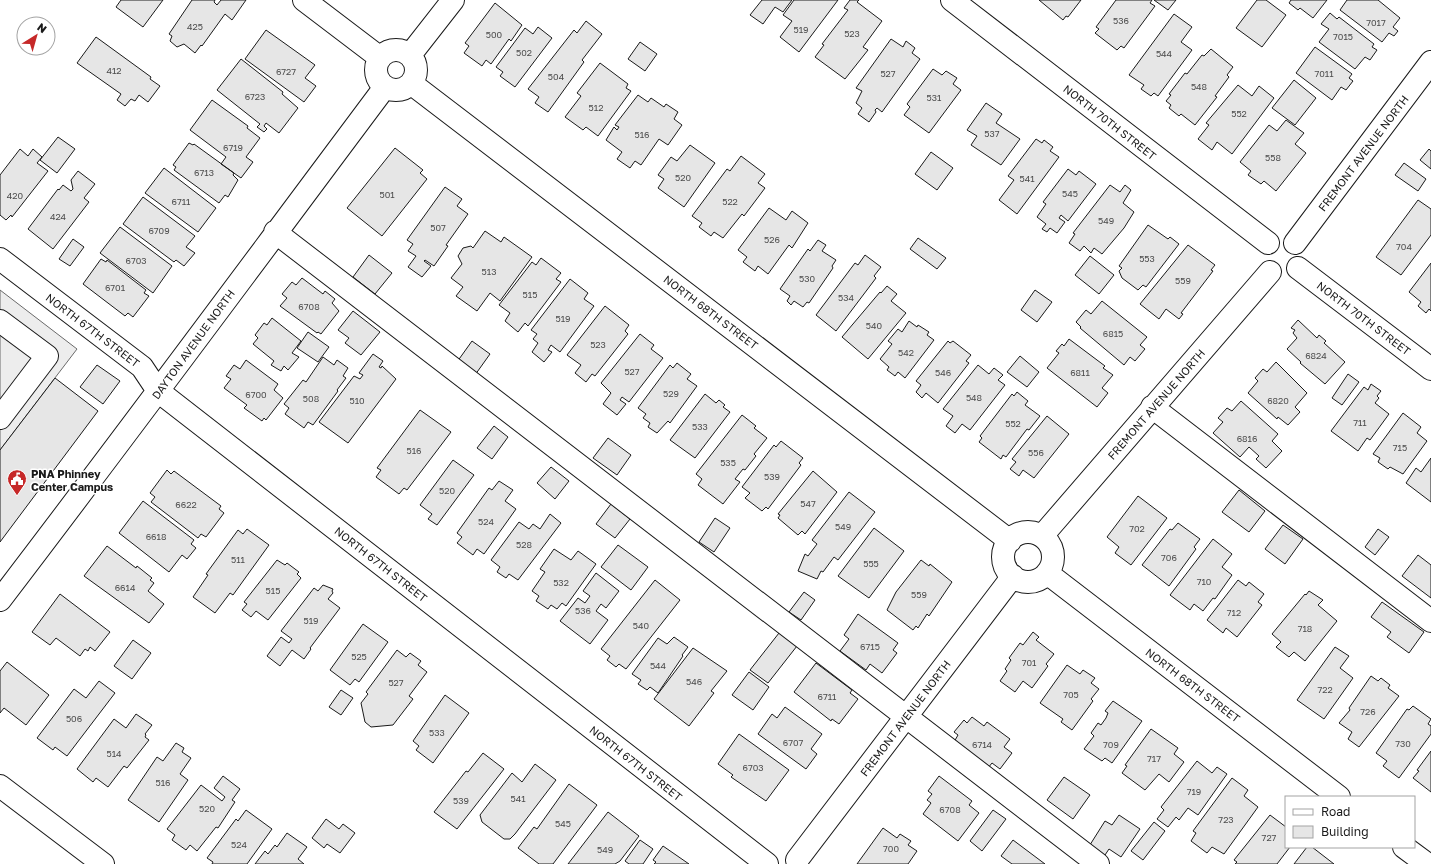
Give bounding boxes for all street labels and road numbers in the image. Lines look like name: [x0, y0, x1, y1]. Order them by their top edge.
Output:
street label: NORTH 70TH STREET: [1061, 82, 1159, 162]
street label: FREMONT AVENUE NORTH: [1315, 93, 1411, 213]
street label: NORTH 68TH STREET: [661, 272, 761, 352]
street label: NORTH 70TH STREET: [1315, 279, 1414, 358]
street label: DAYTON AVENUE NORTH: [149, 287, 237, 401]
street label: NORTH 67TH STREET: [44, 291, 142, 370]
street label: FREMONT AVENUE NORTH: [1105, 346, 1207, 462]
street label: NORTH 67TH STREET: [332, 524, 430, 604]
street label: NORTH 68TH STREET: [1143, 645, 1243, 725]
street label: FREMONT AVENUE NORTH: [857, 658, 953, 778]
street label: NORTH 67TH STREET: [587, 723, 685, 803]

